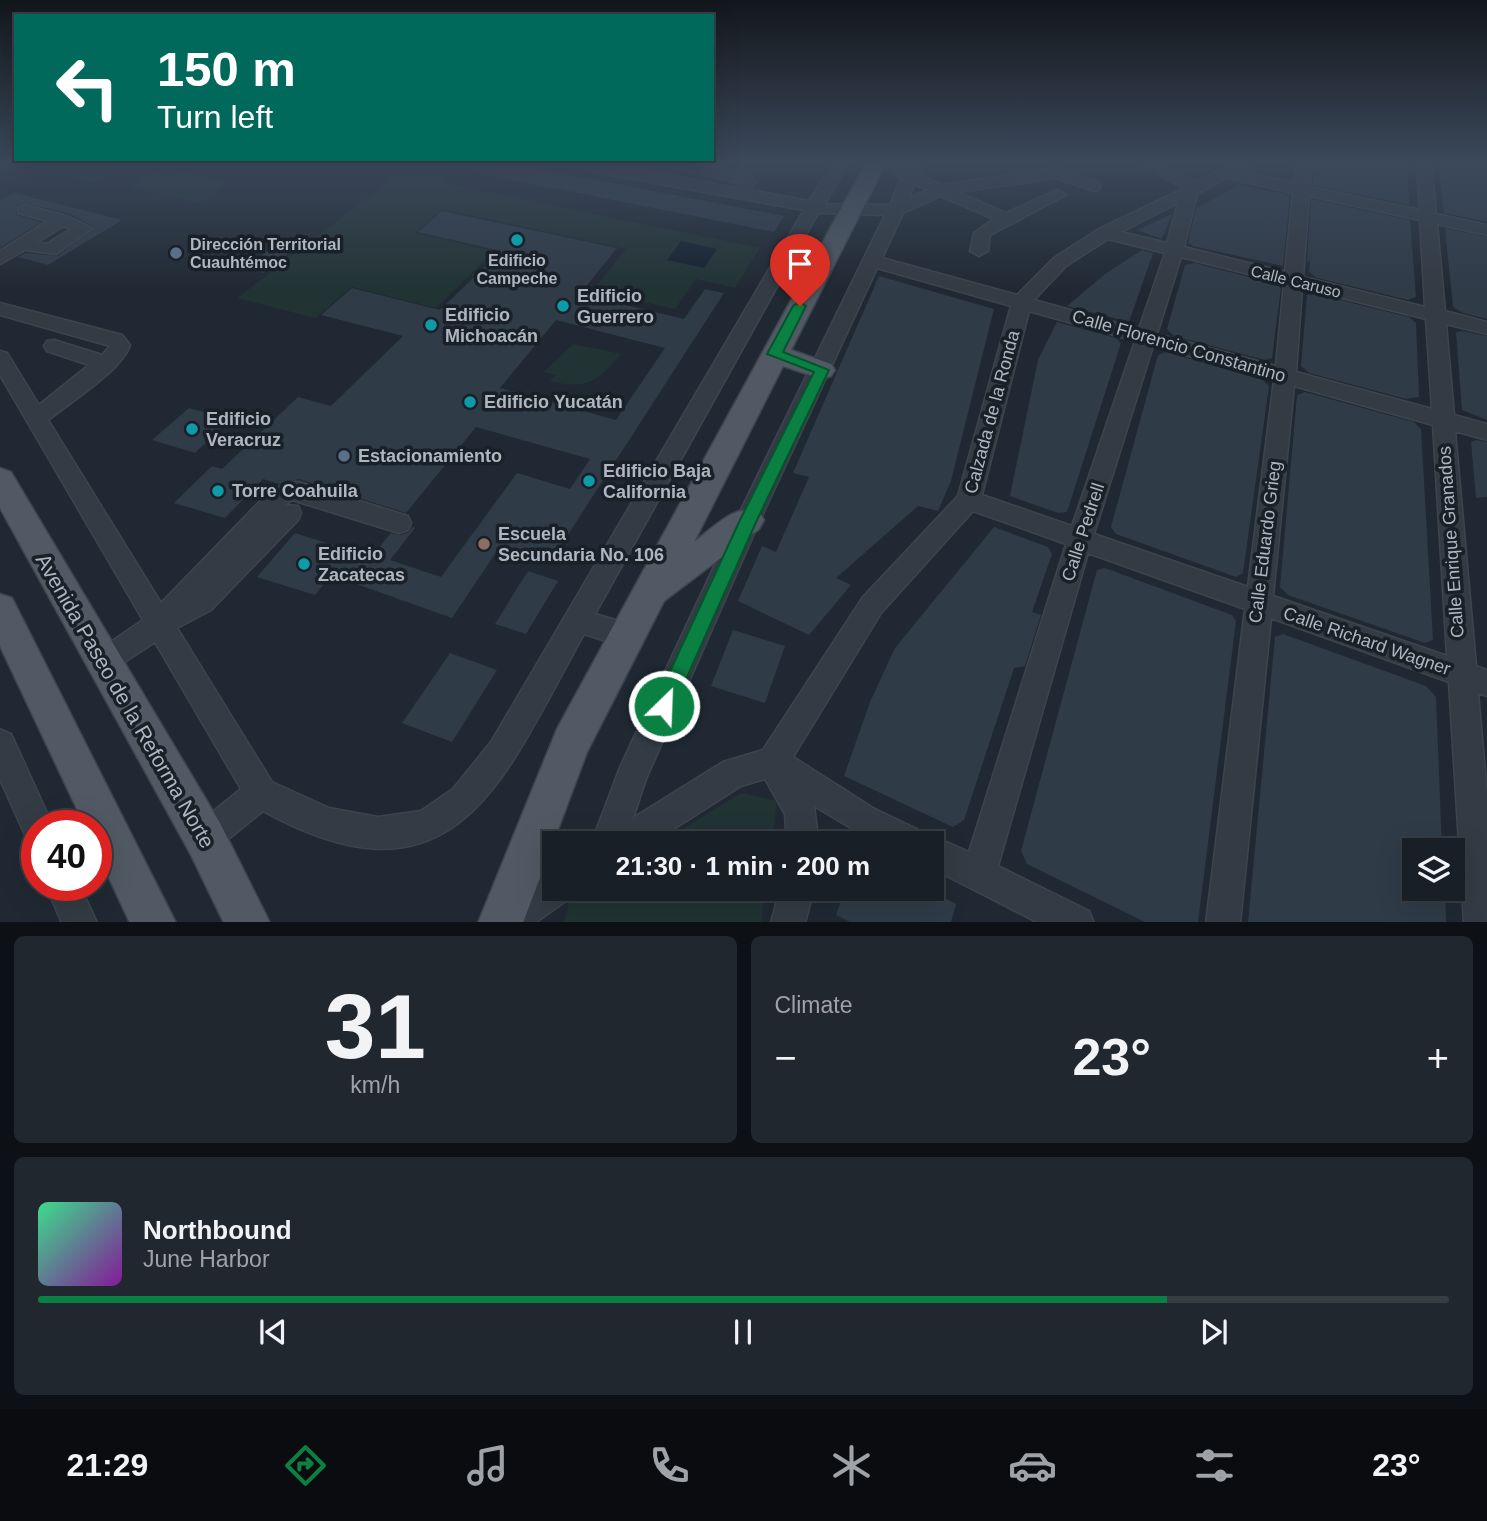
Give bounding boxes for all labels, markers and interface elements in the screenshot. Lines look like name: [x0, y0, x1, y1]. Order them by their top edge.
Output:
icon: left: [42, 42, 133, 133]
text: 150 m: [157, 42, 296, 96]
text: Turn left: [157, 99, 273, 135]
marker: Edificio Campeche: [509, 232, 525, 248]
pin: [770, 234, 830, 306]
place label: Dirección Territorial Cuauhtémoc: [190, 236, 341, 271]
marker: Dirección Territorial Cuauhtémoc: [168, 245, 184, 261]
icon: arrive: [781, 245, 819, 283]
place label: Edificio Campeche: [477, 252, 558, 287]
street label: Calle Caruso: [1249, 262, 1343, 301]
place label: Edificio Guerrero: [577, 286, 654, 327]
marker: Edificio Guerrero: [555, 298, 571, 314]
place label: Edificio Michoacán: [445, 305, 538, 346]
street label: Calle Florencio Constantino: [1070, 306, 1288, 386]
marker: Edificio Michoacán: [423, 317, 439, 333]
street label: Calzada de la Ronda: [961, 327, 1024, 496]
place label: Edificio Yucatán: [484, 392, 623, 412]
marker: Edificio Yucatán: [462, 394, 478, 410]
place label: Edificio Veracruz: [206, 409, 281, 450]
marker: Edificio Veracruz: [184, 421, 200, 437]
street label: Calle Enrique Granados: [1434, 445, 1468, 639]
place label: Estacionamiento: [358, 446, 502, 466]
marker: Estacionamiento: [336, 448, 352, 464]
street label: Calle Eduardo Grieg: [1245, 460, 1285, 624]
place label: Edificio Baja California: [603, 461, 712, 502]
marker: Edificio Baja California: [581, 473, 597, 489]
street label: Calle Pedrell: [1058, 480, 1108, 584]
place label: Torre Coahuila: [232, 481, 359, 501]
marker: Torre Coahuila: [210, 483, 226, 499]
place label: Escuela Secundaria No. 106: [498, 524, 664, 565]
marker: Escuela Secundaria No. 106: [476, 536, 492, 552]
place label: Edificio Zacatecas: [318, 544, 405, 585]
street label: Avenida Paseo de la Reforma Norte: [32, 550, 219, 852]
marker: Edificio Zacatecas: [296, 556, 312, 572]
street label: Calle Richard Wagner: [1281, 603, 1453, 679]
position arrow: [627, 669, 701, 743]
speed limit sign: 40: [21, 810, 112, 901]
map controls: [1402, 838, 1465, 901]
button: layers: [1402, 838, 1465, 901]
text: 21:30 · 1 min · 200 m: [616, 851, 870, 881]
text: 31: [325, 976, 426, 1077]
text: Climate: [775, 992, 852, 1018]
text: 23°: [1072, 1028, 1151, 1086]
text: −: [775, 1037, 797, 1079]
text: +: [1427, 1037, 1449, 1079]
text: km/h: [350, 1072, 400, 1098]
text: Northbound: [143, 1215, 292, 1245]
text: June Harbor: [143, 1246, 270, 1272]
icon: previous: [254, 1313, 292, 1351]
icon: pause: [724, 1313, 762, 1351]
icon: next: [1195, 1313, 1233, 1351]
icon: directions: [281, 1441, 330, 1490]
icon: music: [463, 1441, 512, 1490]
icon: phone: [645, 1441, 694, 1490]
icon: climate: [827, 1441, 876, 1490]
icon: car: [1008, 1441, 1057, 1490]
icon: filters: [1190, 1441, 1239, 1490]
text: 21:29: [66, 1447, 148, 1483]
text: 23°: [1372, 1447, 1421, 1483]

